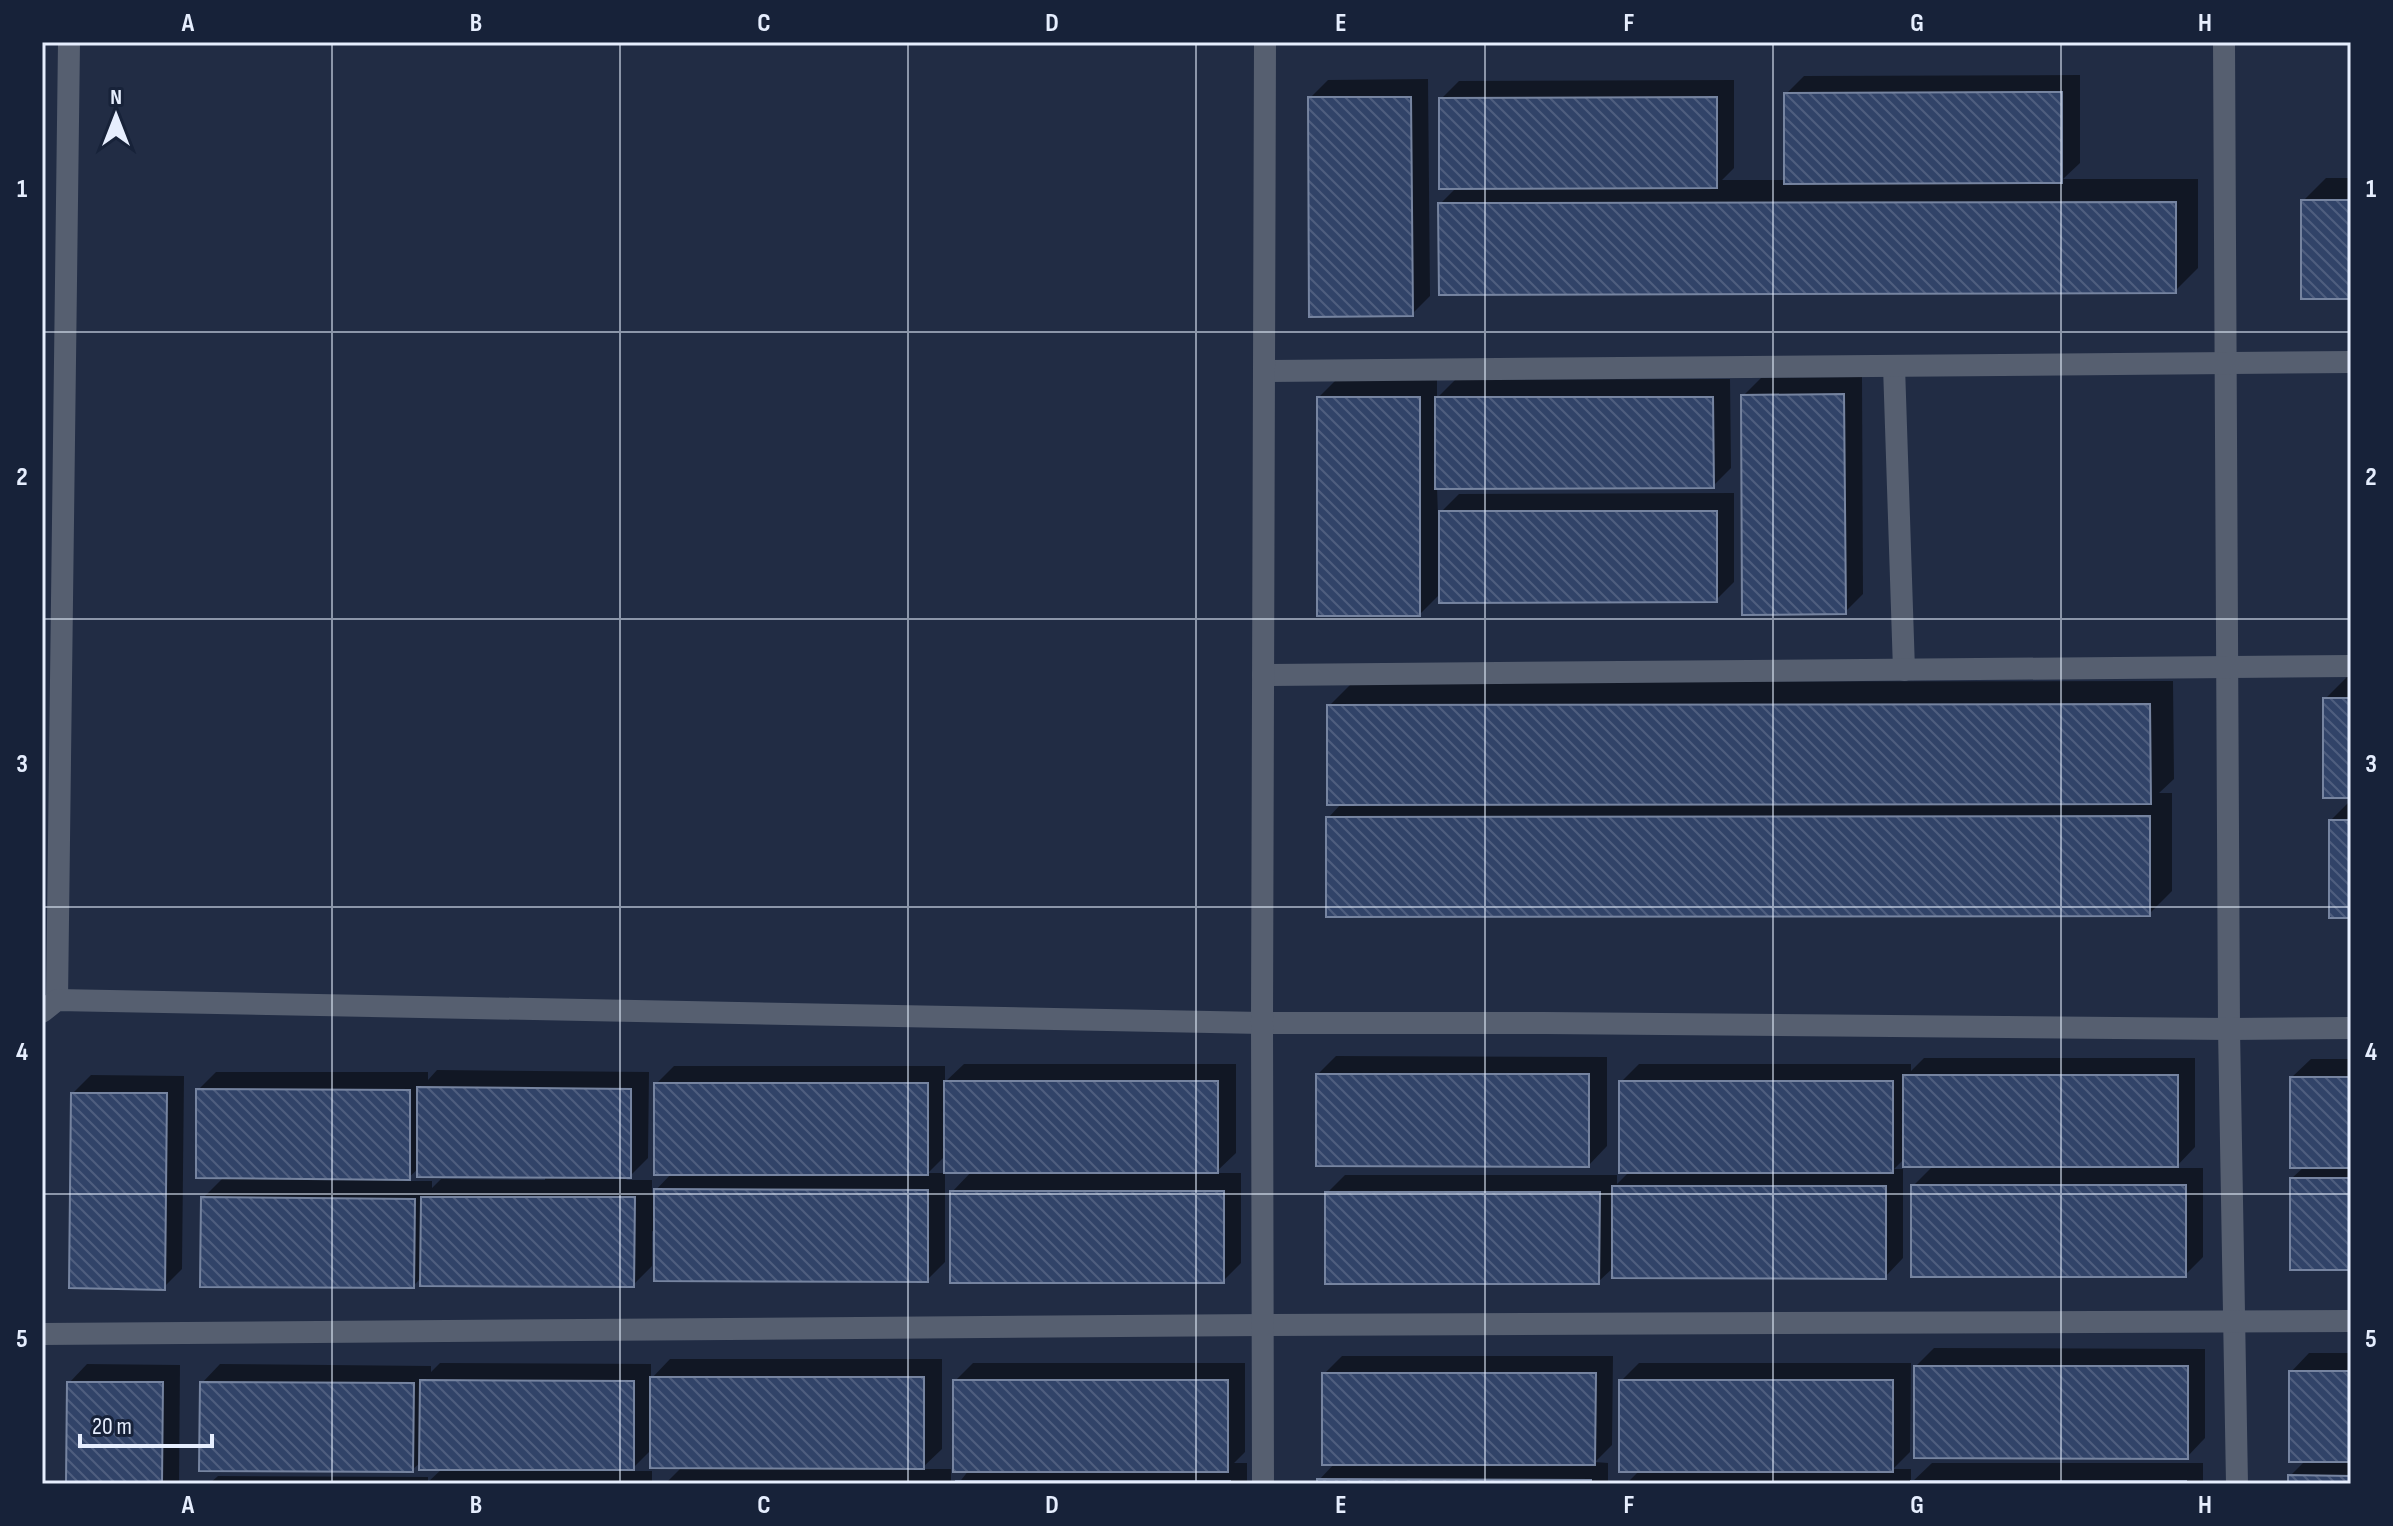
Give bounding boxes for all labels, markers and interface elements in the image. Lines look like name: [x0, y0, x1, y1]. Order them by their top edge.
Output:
text: A: [181, 8, 195, 39]
text: B: [470, 8, 482, 39]
text: C: [757, 8, 771, 39]
text: D: [1045, 8, 1059, 39]
text: E: [1335, 8, 1347, 39]
text: F: [1624, 8, 1635, 39]
text: G: [1910, 8, 1924, 39]
text: H: [2198, 8, 2212, 39]
north arrow: [76, 76, 156, 156]
text: N: [110, 84, 122, 111]
text: 1: [17, 174, 27, 205]
text: 1: [2366, 174, 2376, 205]
text: 2: [16, 462, 28, 493]
text: 2: [2365, 462, 2377, 493]
text: 3: [16, 749, 28, 780]
text: 3: [2365, 749, 2377, 780]
text: 4: [16, 1037, 28, 1068]
text: 4: [2365, 1037, 2377, 1068]
text: 5: [16, 1324, 28, 1355]
text: 5: [2365, 1324, 2377, 1355]
scale bar: [80, 1398, 212, 1448]
text: 20 m: [92, 1412, 132, 1441]
text: A: [181, 1490, 195, 1521]
text: B: [470, 1490, 482, 1521]
text: C: [757, 1490, 771, 1521]
text: D: [1045, 1490, 1059, 1521]
text: E: [1335, 1490, 1347, 1521]
text: F: [1624, 1490, 1635, 1521]
text: G: [1910, 1490, 1924, 1521]
text: H: [2198, 1490, 2212, 1521]

